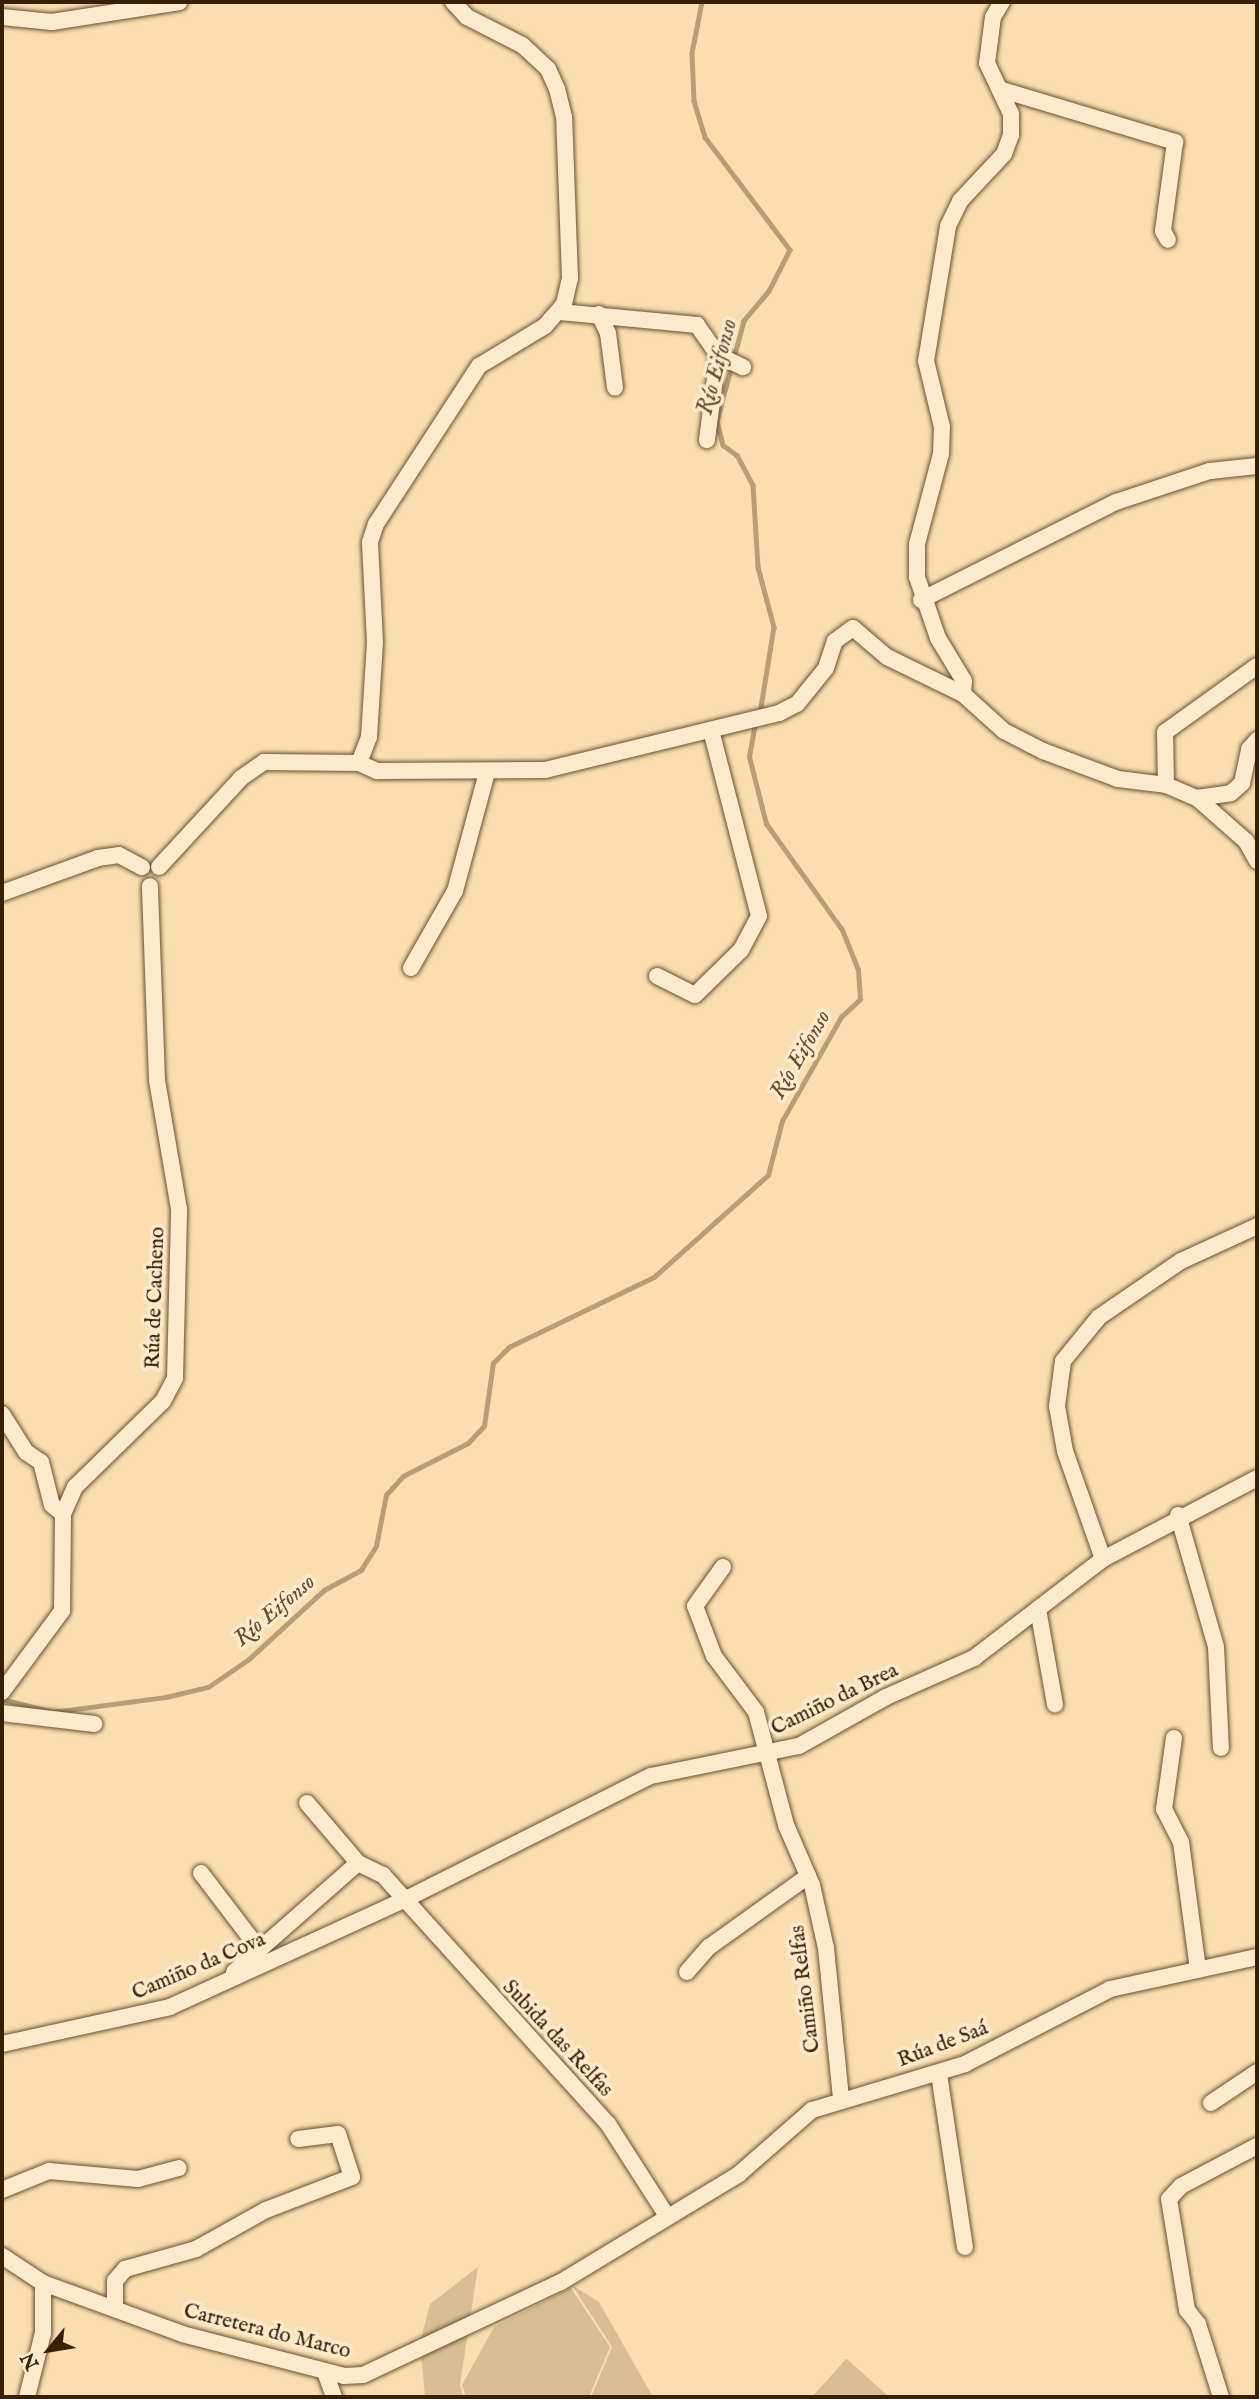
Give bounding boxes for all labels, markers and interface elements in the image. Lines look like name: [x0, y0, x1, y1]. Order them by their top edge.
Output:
water label: Río Eifonso: [692, 316, 744, 418]
water label: Río Eifonso: [765, 1006, 837, 1104]
street label: Rúa de Cacheno: [141, 1227, 171, 1369]
water label: Río Eifonso: [229, 1569, 321, 1653]
street label: Camiño da Brea: [767, 1658, 903, 1742]
street label: Camiño Relfas: [786, 1924, 826, 2054]
street label: Camiño da Cova: [129, 1928, 269, 2006]
street label: Subida das Relfas: [496, 1975, 618, 2103]
street label: Rúa de Saá: [894, 2016, 992, 2074]
street label: Carretera do Marco: [181, 2299, 353, 2365]
north arrow: [14, 2315, 84, 2385]
text: N: [16, 2347, 45, 2374]

